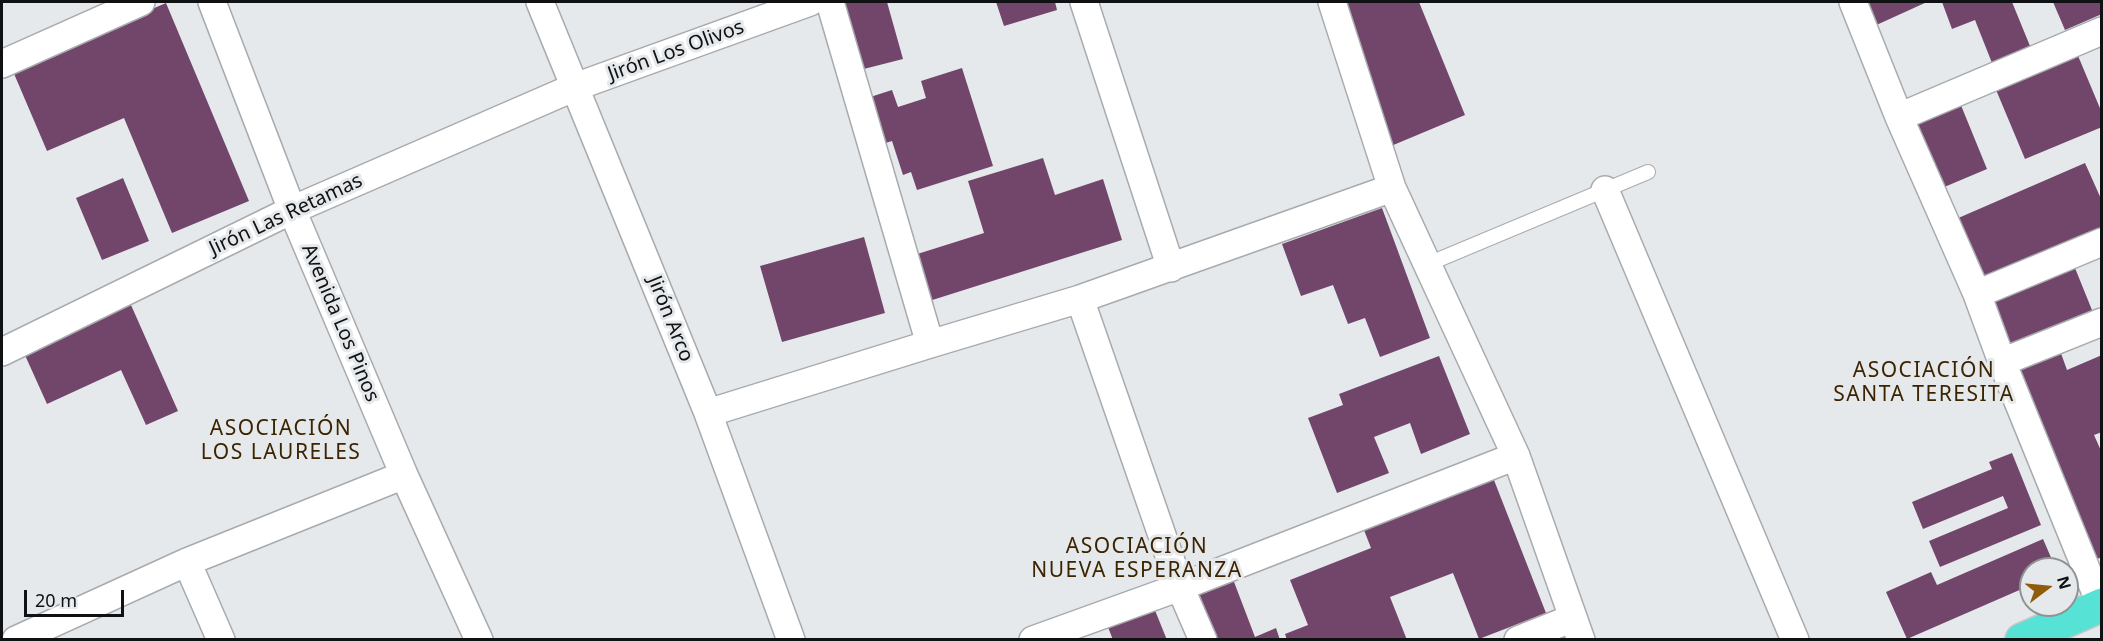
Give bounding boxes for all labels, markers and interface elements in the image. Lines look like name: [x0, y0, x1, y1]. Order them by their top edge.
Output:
street label: Jirón Los Olivos: [605, 15, 747, 87]
street label: Jirón Las Retamas: [206, 169, 366, 261]
street label: Avenida Los Pinos: [296, 240, 384, 406]
street label: Jirón Arco: [642, 273, 698, 365]
district label: ASOCIACIÓN SANTA TERESITA: [1833, 358, 2015, 408]
district label: ASOCIACIÓN LOS LAURELES: [201, 416, 361, 466]
district label: ASOCIACIÓN NUEVA ESPERANZA: [1031, 534, 1243, 584]
north arrow: [2019, 557, 2079, 617]
text: N: [2052, 573, 2077, 592]
scale bar: [27, 578, 128, 616]
text: 20 m: [35, 588, 77, 612]

